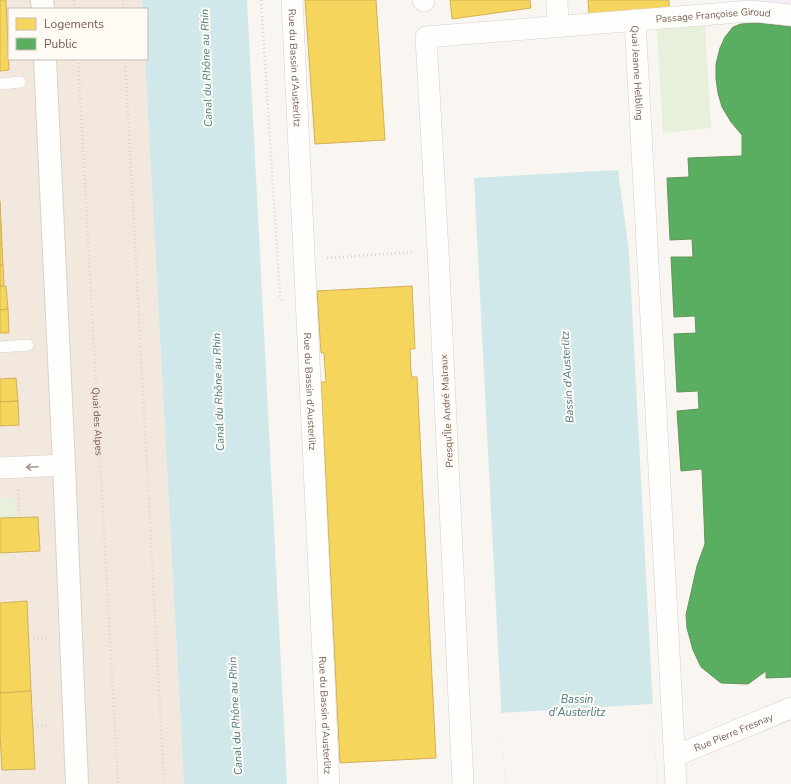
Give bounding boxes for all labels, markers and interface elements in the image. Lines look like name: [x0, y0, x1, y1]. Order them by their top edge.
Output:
street label: Passage Françoise Giroud: [655, 5, 771, 27]
legend: [8, 8, 148, 60]
water label: Canal du Rhône au Rhin: [197, 8, 216, 127]
street label: Rue du Bassin d'Austerlitz: [284, 9, 304, 128]
text: Logements: [44, 16, 104, 32]
street label: Quai Jeanne Helbling: [627, 25, 646, 121]
text: Public: [44, 36, 78, 52]
water label: Bassin d'Austerlitz: [558, 330, 577, 423]
water label: Canal du Rhône au Rhin: [209, 332, 228, 451]
street label: Rue du Bassin d'Austerlitz: [300, 332, 319, 451]
street label: Presqu'Île André Malraux: [437, 353, 457, 468]
street label: Quai des Alpes: [88, 387, 106, 456]
one-way arrow: [26, 463, 39, 470]
water label: Canal du Rhône au Rhin: [225, 656, 246, 776]
street label: Rue du Bassin d'Austerlitz: [315, 656, 335, 775]
water label: Bassin d'Austerlitz: [549, 692, 606, 720]
street label: Rue Pierre Fresnay: [692, 710, 776, 755]

